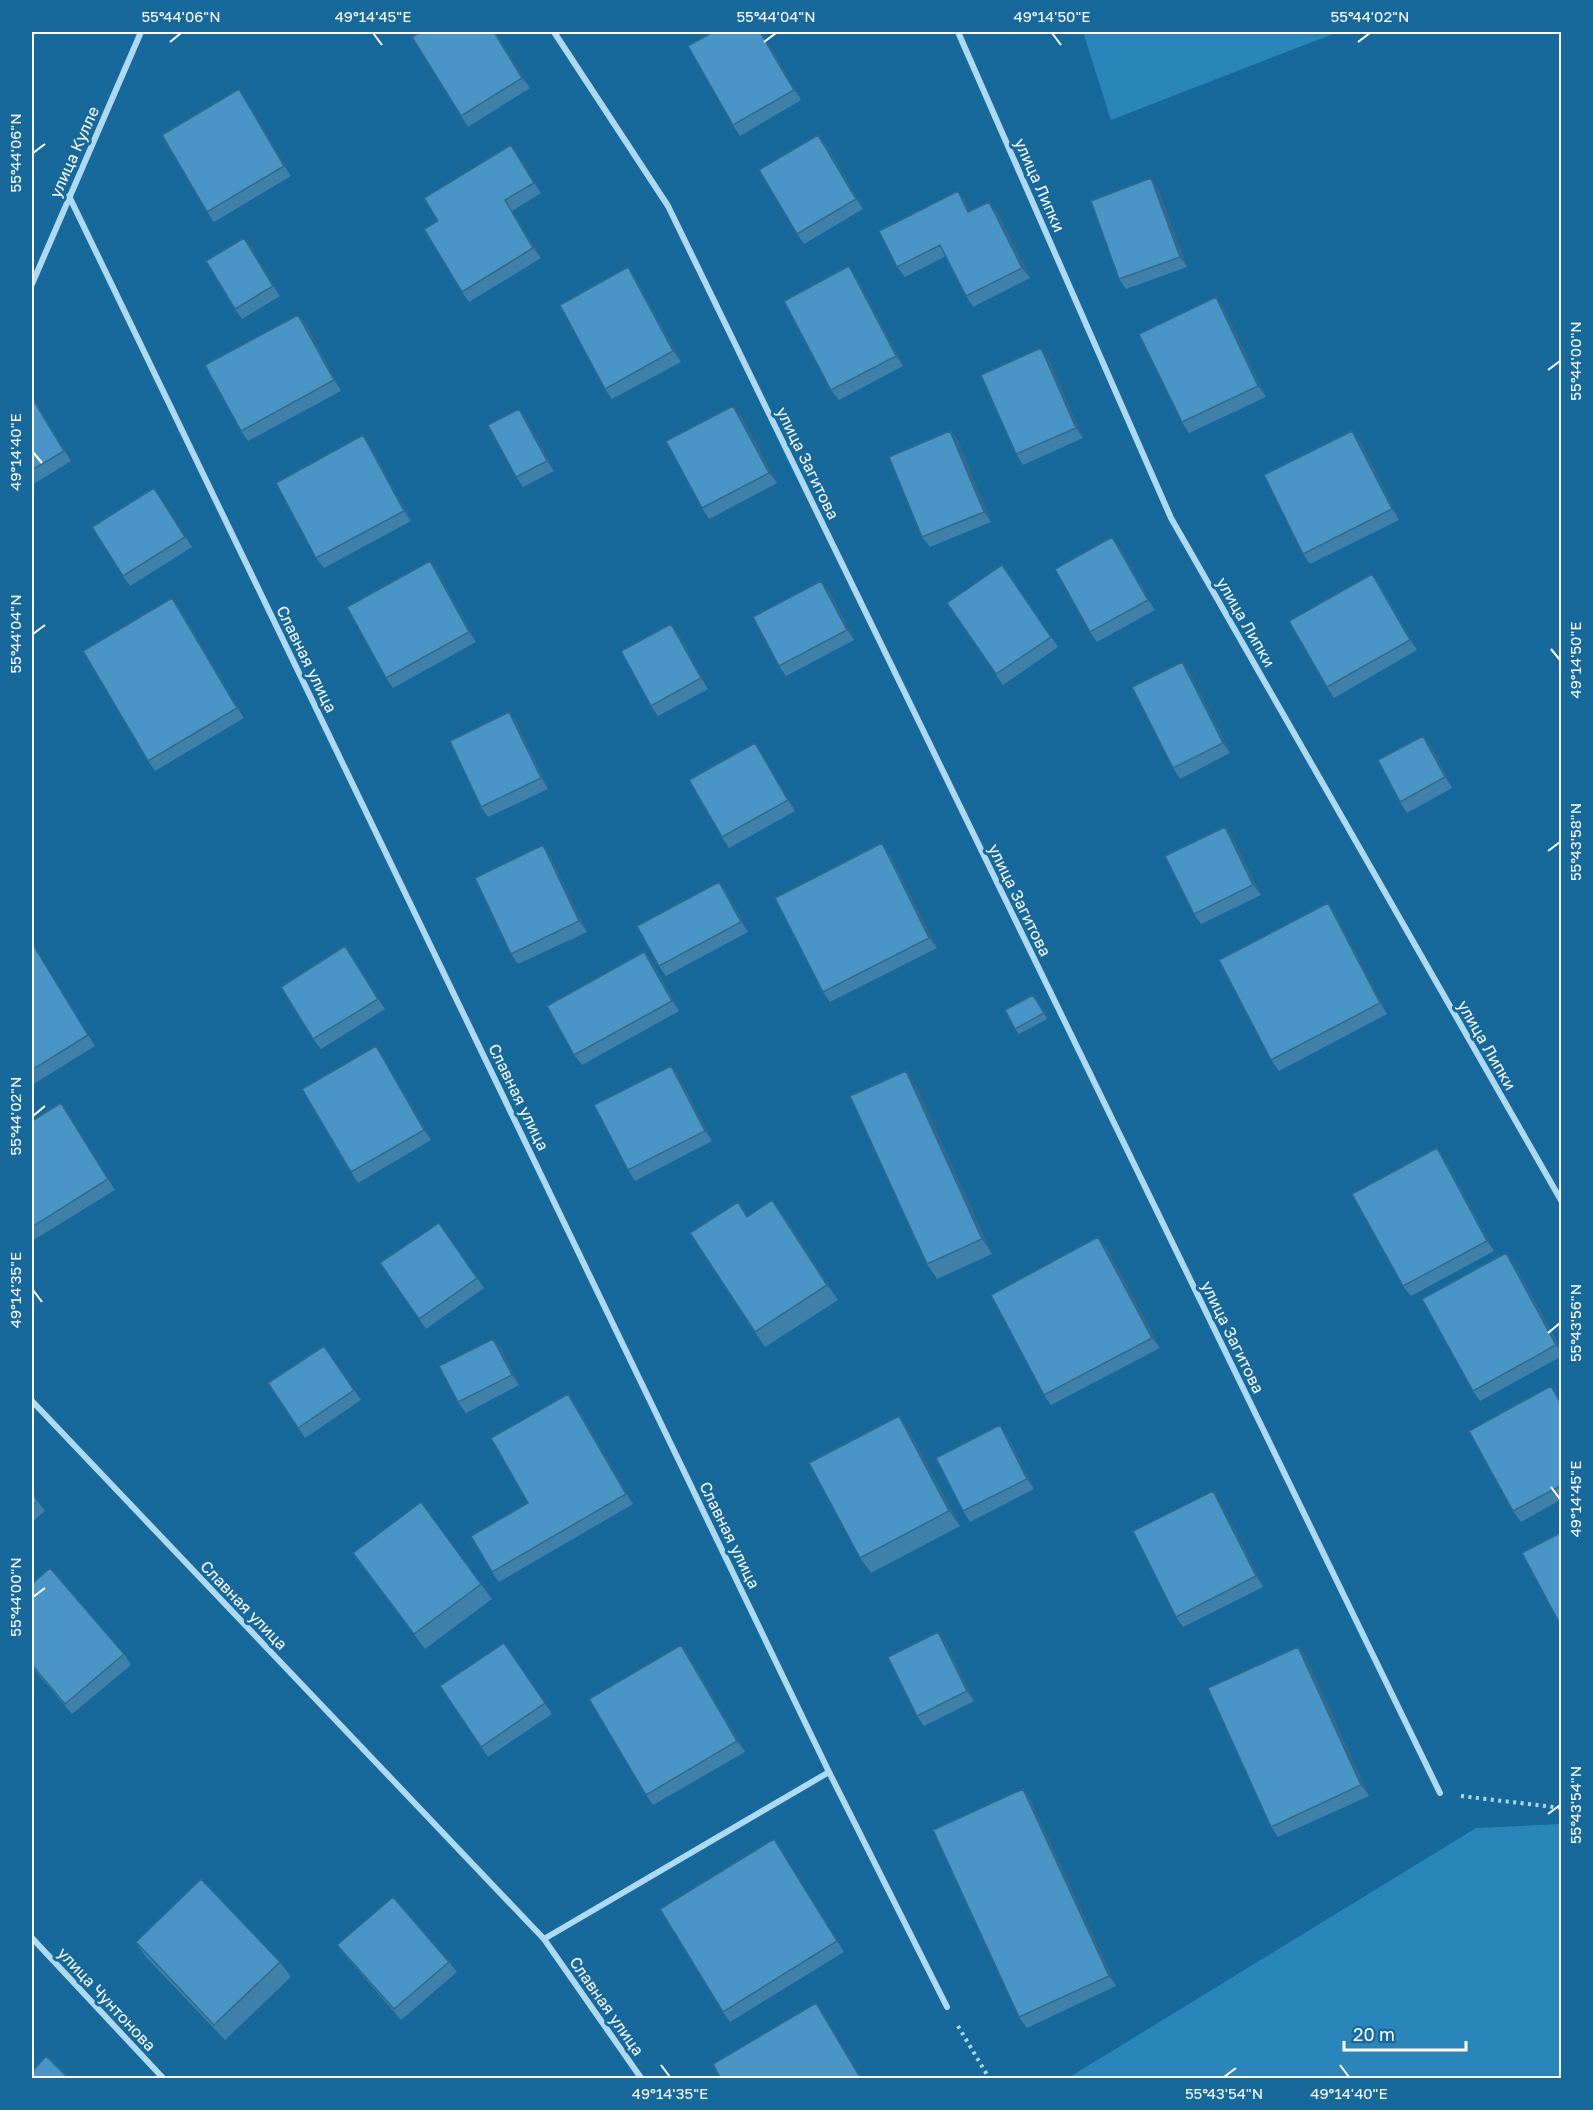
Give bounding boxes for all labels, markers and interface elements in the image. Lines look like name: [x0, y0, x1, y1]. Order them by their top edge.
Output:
text: 55°44'06"N: [141, 7, 221, 25]
text: 49°14'45"E: [335, 7, 411, 25]
text: 55°44'04"N: [736, 7, 816, 25]
text: 49°14'50"E: [1014, 7, 1090, 25]
text: 55°44'02"N: [1331, 7, 1409, 25]
street label: улица Кулле: [45, 103, 103, 201]
text: 55°44'06"N: [6, 113, 24, 193]
street label: улица Липки: [1010, 135, 1070, 235]
text: 55°44'00"N: [1566, 321, 1584, 401]
street label: улица Загитова: [772, 404, 844, 522]
text: 49°14'40"E: [6, 413, 24, 491]
street label: улица Липки: [1212, 573, 1280, 671]
text: 55°44'04"N: [6, 594, 24, 674]
street label: Славная улица: [272, 602, 342, 716]
text: 49°14'50"E: [1566, 622, 1584, 698]
text: 55°43'58"N: [1566, 803, 1584, 881]
street label: улица Загитова: [984, 841, 1056, 959]
street label: улица Липки: [1453, 996, 1521, 1094]
street label: Славная улица: [484, 1040, 554, 1154]
text: 55°44'02"N: [6, 1077, 24, 1155]
text: 49°14'35"E: [6, 1252, 24, 1328]
street label: улица Загитова: [1197, 1278, 1269, 1396]
text: 55°43'56"N: [1566, 1284, 1584, 1362]
text: 49°14'45"E: [1566, 1461, 1584, 1537]
street label: Славная улица: [695, 1478, 765, 1592]
street label: Славная улица: [196, 1556, 292, 1654]
text: 55°44'00"N: [6, 1557, 24, 1637]
text: 55°43'54"N: [1566, 1766, 1584, 1844]
street label: улица Чунтонова: [54, 1943, 160, 2055]
street label: Славная улица: [565, 1952, 649, 2060]
scale bar: [1344, 2014, 1466, 2052]
text: 20 m: [1353, 2023, 1395, 2045]
text: 49°14'35"E: [632, 2084, 708, 2102]
text: 55°43'54"N: [1185, 2084, 1263, 2102]
text: 49°14'40"E: [1310, 2084, 1388, 2102]

